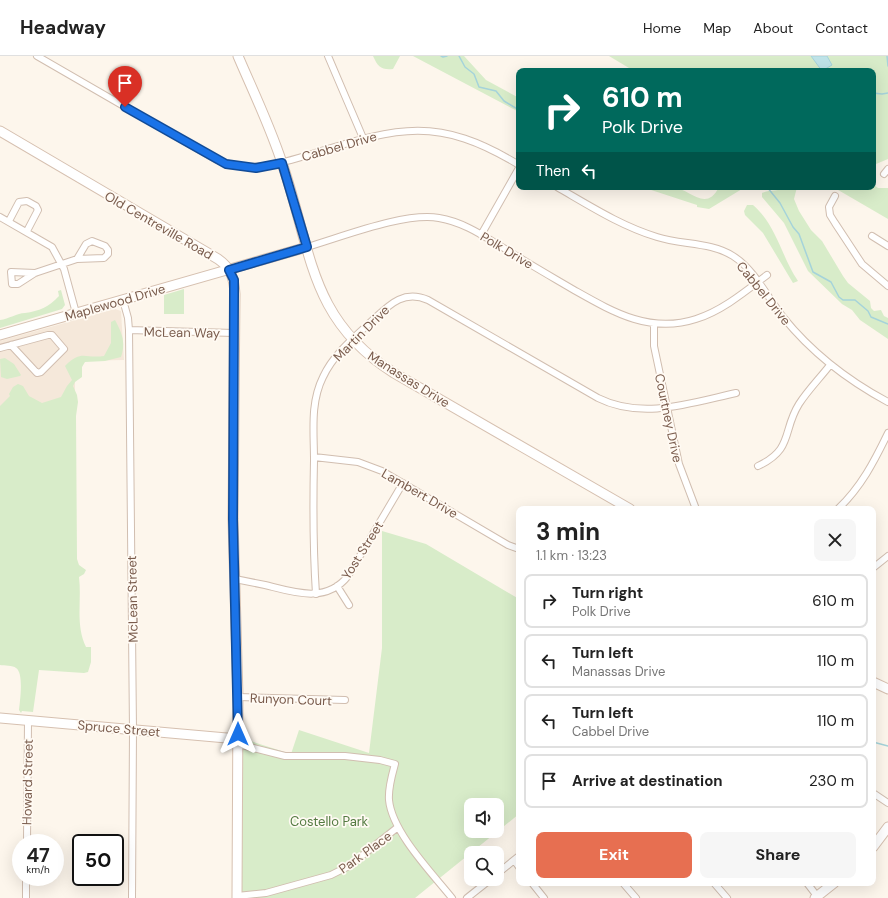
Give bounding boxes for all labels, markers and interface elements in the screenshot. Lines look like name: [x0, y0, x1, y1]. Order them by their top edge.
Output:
text: Headway: [20, 15, 106, 40]
text: Home: [643, 19, 681, 37]
text: Map: [703, 19, 731, 37]
text: About: [753, 19, 793, 37]
text: Contact: [815, 19, 868, 37]
pin: [108, 66, 142, 107]
icon: arrive: [114, 72, 136, 94]
text: 610 m: [602, 79, 683, 116]
icon: right: [536, 84, 588, 136]
text: Polk Drive: [602, 115, 683, 139]
street label: Cabbel Drive: [300, 128, 379, 165]
icon: left: [578, 160, 600, 182]
text: Then: [536, 161, 570, 181]
street label: Old Centreville Road: [101, 187, 216, 263]
street label: Polk Drive: [477, 228, 536, 273]
street label: Cabbel Drive: [733, 258, 795, 329]
street label: Maplewood Drive: [63, 280, 167, 325]
street label: Martin Drive: [330, 302, 393, 365]
street label: McLean Way: [144, 323, 220, 342]
street label: Manassas Drive: [365, 347, 453, 411]
street label: Courtney Drive: [651, 372, 686, 464]
street label: Lambert Drive: [379, 465, 461, 522]
text: 3 min: [536, 516, 600, 547]
street label: Yost Street: [338, 518, 387, 583]
button: close: [814, 519, 856, 561]
text: 1.1 km · 13:23: [536, 547, 607, 564]
street label: McLean Street: [123, 555, 142, 643]
text: Turn right: [572, 583, 643, 603]
icon: right: [538, 590, 560, 612]
text: 610 m: [812, 591, 854, 611]
text: Polk Drive: [572, 603, 631, 620]
text: Turn left: [572, 643, 633, 663]
icon: left: [538, 650, 560, 672]
text: 110 m: [817, 651, 854, 671]
text: Manassas Drive: [572, 663, 665, 680]
street label: Runyon Court: [250, 690, 332, 709]
text: Turn left: [572, 703, 633, 723]
icon: left: [538, 710, 560, 732]
text: 110 m: [817, 711, 854, 731]
position arrow: [217, 713, 259, 755]
street label: Spruce Street: [77, 716, 161, 741]
text: Cabbel Drive: [572, 723, 649, 740]
street label: Howard Street: [18, 739, 37, 825]
icon: arrive: [538, 770, 560, 792]
text: Arrive at destination: [572, 771, 723, 791]
text: 230 m: [809, 771, 854, 791]
map controls: [464, 798, 504, 886]
button: sound: [464, 798, 504, 838]
park label: Costello Park: [290, 813, 369, 830]
street label: Park Place: [335, 827, 395, 877]
button: Exit: [536, 832, 692, 878]
button: Share: [700, 832, 856, 878]
speed limit sign: 50: [72, 834, 124, 886]
text: 47: [26, 842, 50, 868]
button: search: [464, 846, 504, 886]
text: km/h: [26, 863, 50, 876]

